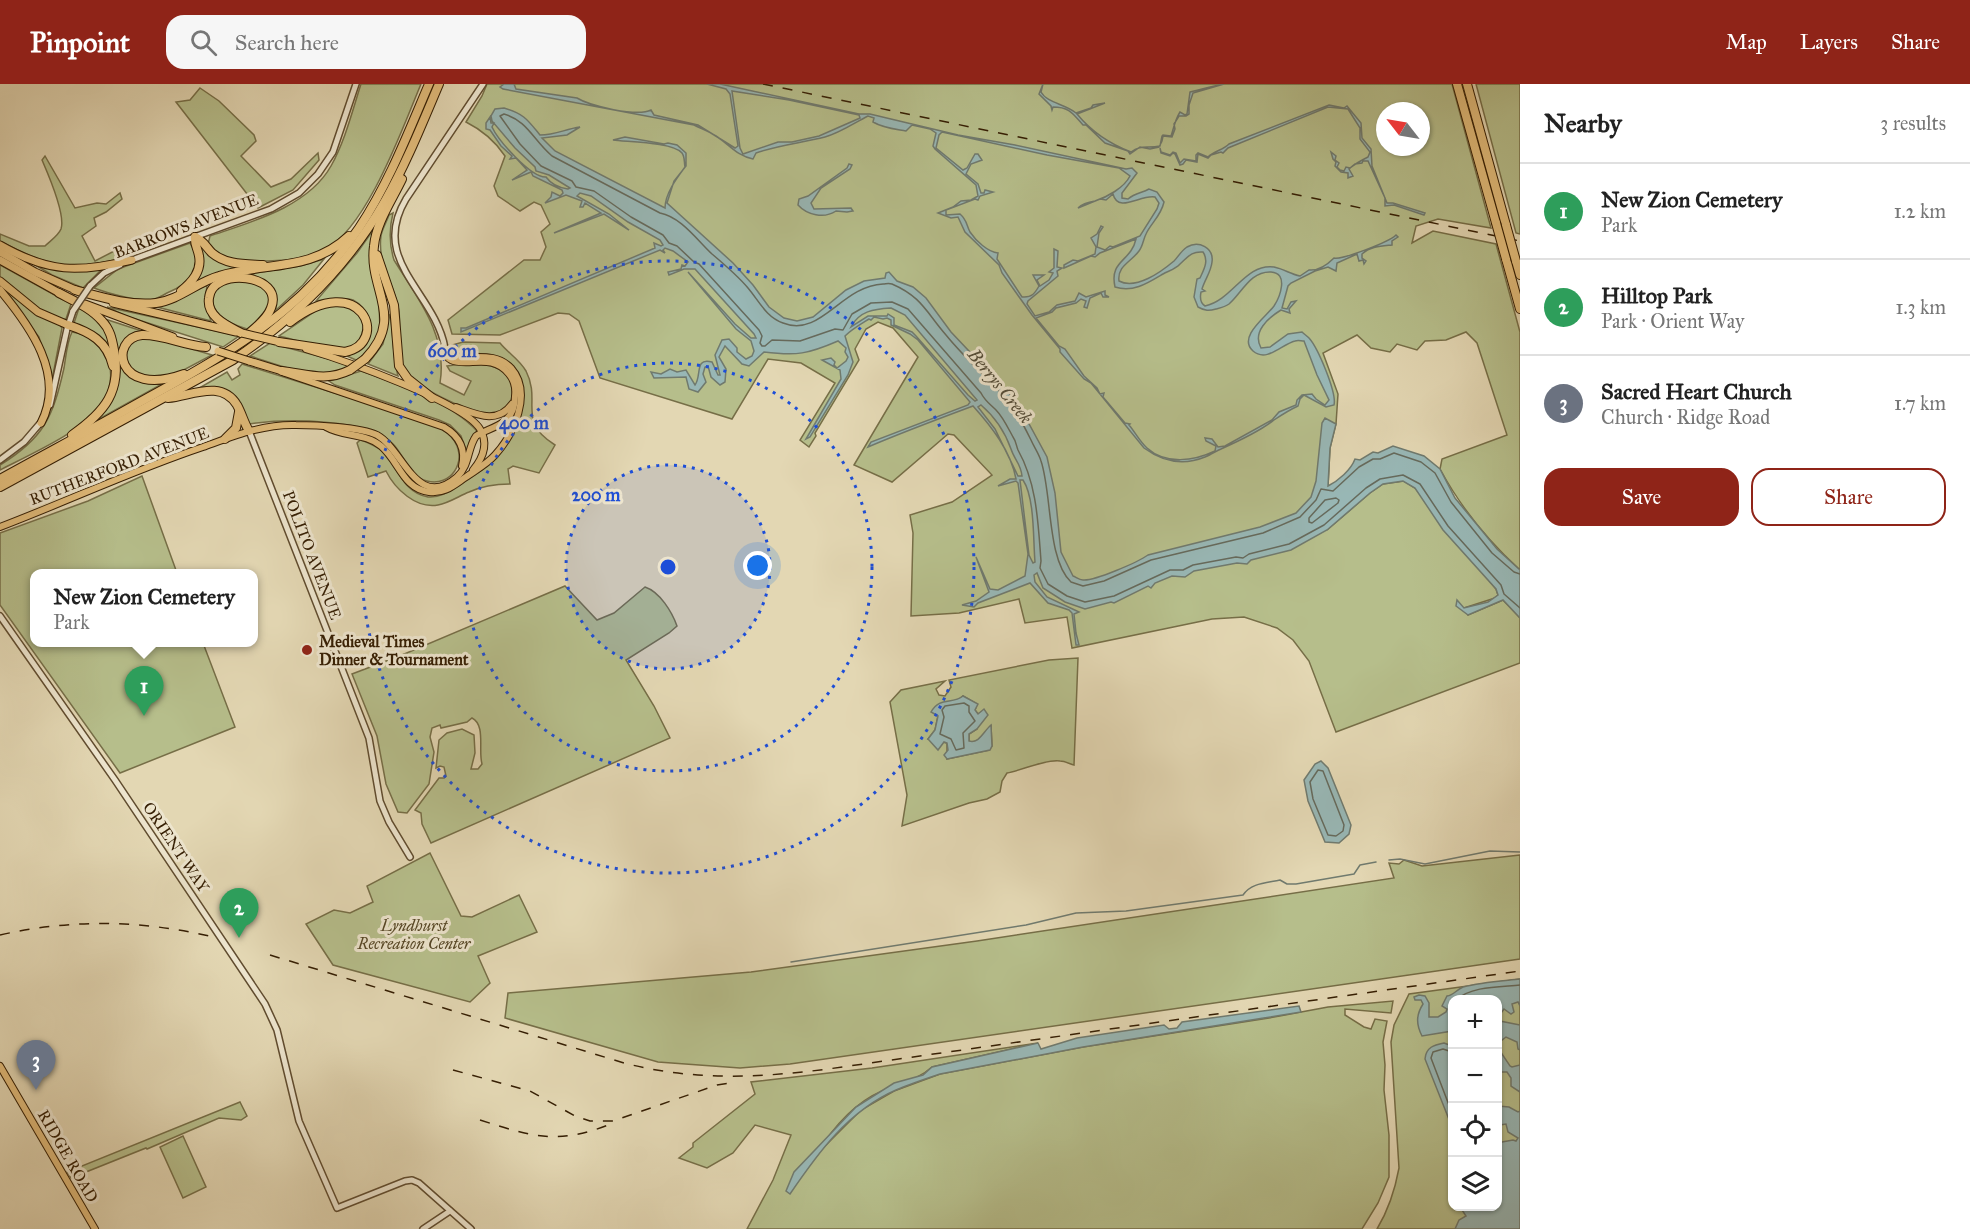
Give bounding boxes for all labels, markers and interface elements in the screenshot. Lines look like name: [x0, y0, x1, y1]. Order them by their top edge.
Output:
search box: [166, 15, 586, 69]
text: Pinpoint: [30, 25, 130, 60]
icon: search: [187, 26, 220, 59]
text: Search here: [235, 29, 339, 56]
text: Map: [1726, 29, 1767, 55]
text: Layers: [1800, 29, 1858, 55]
text: Share: [1891, 29, 1940, 55]
north arrow: [1376, 102, 1430, 156]
text: Nearby: [1544, 107, 1622, 139]
text: 3 results: [1880, 111, 1946, 135]
text: New Zion Cemetery: [1601, 186, 1782, 213]
street label: BARROWS AVENUE: [111, 190, 261, 262]
text: 1: [1560, 199, 1567, 223]
text: 1.2 km: [1894, 199, 1946, 223]
text: Park: [1601, 213, 1637, 237]
text: Hilltop Park: [1601, 282, 1712, 309]
text: 2: [1559, 295, 1568, 319]
text: 1.3 km: [1896, 295, 1946, 319]
text: Park · Orient Way: [1601, 309, 1744, 333]
text: 600 m: [427, 340, 477, 362]
water label: Berrys Creek: [962, 343, 1037, 428]
text: Sacred Heart Church: [1601, 378, 1792, 405]
text: 3: [1560, 391, 1568, 415]
text: 1.7 km: [1894, 391, 1946, 415]
text: Church · Ridge Road: [1601, 405, 1770, 429]
text: 400 m: [499, 412, 550, 435]
street label: RUTHERFORD AVENUE: [27, 423, 211, 509]
button: Save: [1544, 468, 1739, 526]
button: Share: [1751, 468, 1946, 526]
text: 200 m: [572, 484, 621, 506]
street label: POLITO AVENUE: [279, 488, 345, 622]
your location: [743, 551, 772, 580]
centre of rings: [658, 557, 678, 577]
popup: [30, 569, 258, 647]
text: New Zion Cemetery: [53, 583, 235, 610]
text: Park: [53, 610, 89, 634]
place label: Medieval Times Dinner & Tournament: [319, 632, 469, 669]
marker: Medieval Times Dinner & Tournament: [300, 643, 314, 657]
pin: 1: [124, 666, 164, 716]
street label: ORIENT WAY: [139, 798, 214, 896]
pin: 2: [220, 888, 258, 938]
park label: Lyndhurst Recreation Center: [357, 916, 472, 953]
map controls: [1448, 995, 1502, 1211]
button: +: [1448, 995, 1502, 1049]
pin: 3: [16, 1040, 56, 1090]
button: −: [1448, 1049, 1502, 1103]
button: locate: [1448, 1103, 1502, 1157]
street label: RIDGE ROAD: [34, 1106, 102, 1206]
button: layers: [1448, 1157, 1502, 1211]

